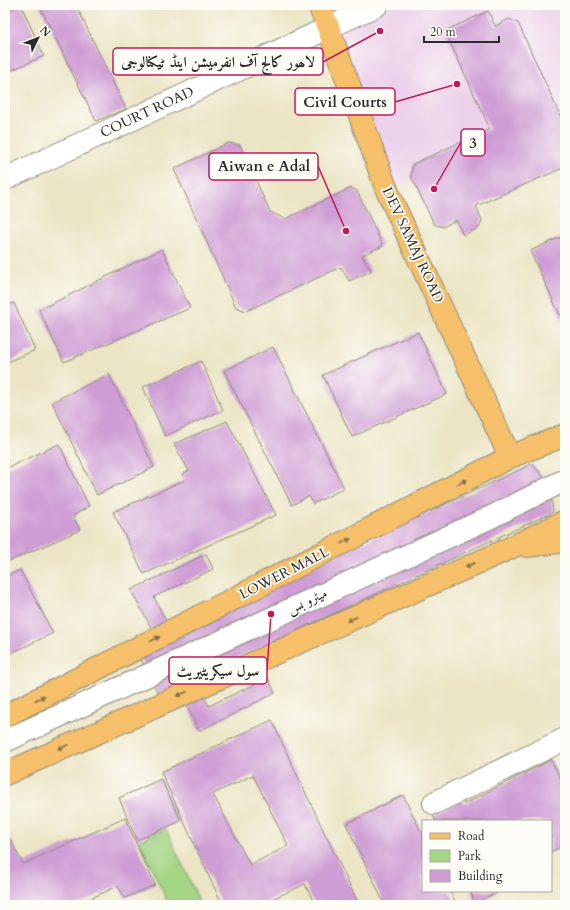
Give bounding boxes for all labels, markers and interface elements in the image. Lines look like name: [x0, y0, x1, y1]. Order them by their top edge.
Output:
north arrow: [18, 18, 58, 58]
scale bar: [424, 18, 499, 44]
text: N: [36, 23, 54, 40]
text: 20 m: [430, 24, 457, 40]
callout: لاھور کالج آف انفرمیشن اینڈ ٹیکنالوجی: [113, 48, 323, 75]
text: لاھور کالج آف انفرمیشن اینڈ ٹیکنالوجی: [120, 52, 315, 75]
street label: COURT ROAD: [97, 82, 197, 142]
callout: Civil Courts: [295, 88, 395, 115]
text: Civil Courts: [303, 92, 387, 112]
callout: 3: [461, 129, 485, 156]
text: 3: [469, 133, 477, 153]
callout: Aiwan e Adal: [209, 153, 318, 180]
text: Aiwan e Adal: [218, 156, 311, 176]
street label: DEV SAMAJ ROAD: [378, 184, 448, 306]
one-way arrow: [456, 479, 467, 485]
one-way arrow: [340, 538, 352, 545]
street label: LOWER MALL: [236, 542, 333, 604]
one-way arrow: [464, 563, 476, 569]
street label: میٹرو بس: [284, 583, 330, 619]
one-way arrow: [345, 616, 357, 622]
one-way arrow: [150, 636, 161, 642]
callout: سول سیکریٹیریٹ: [169, 657, 267, 684]
text: سول سیکریٹیریٹ: [177, 661, 259, 681]
one-way arrow: [176, 691, 188, 698]
one-way arrow: [34, 695, 45, 701]
one-way arrow: [57, 745, 69, 751]
legend: [422, 820, 552, 892]
text: Road: [458, 828, 485, 844]
text: Park: [458, 848, 482, 864]
text: Building: [458, 868, 503, 884]

